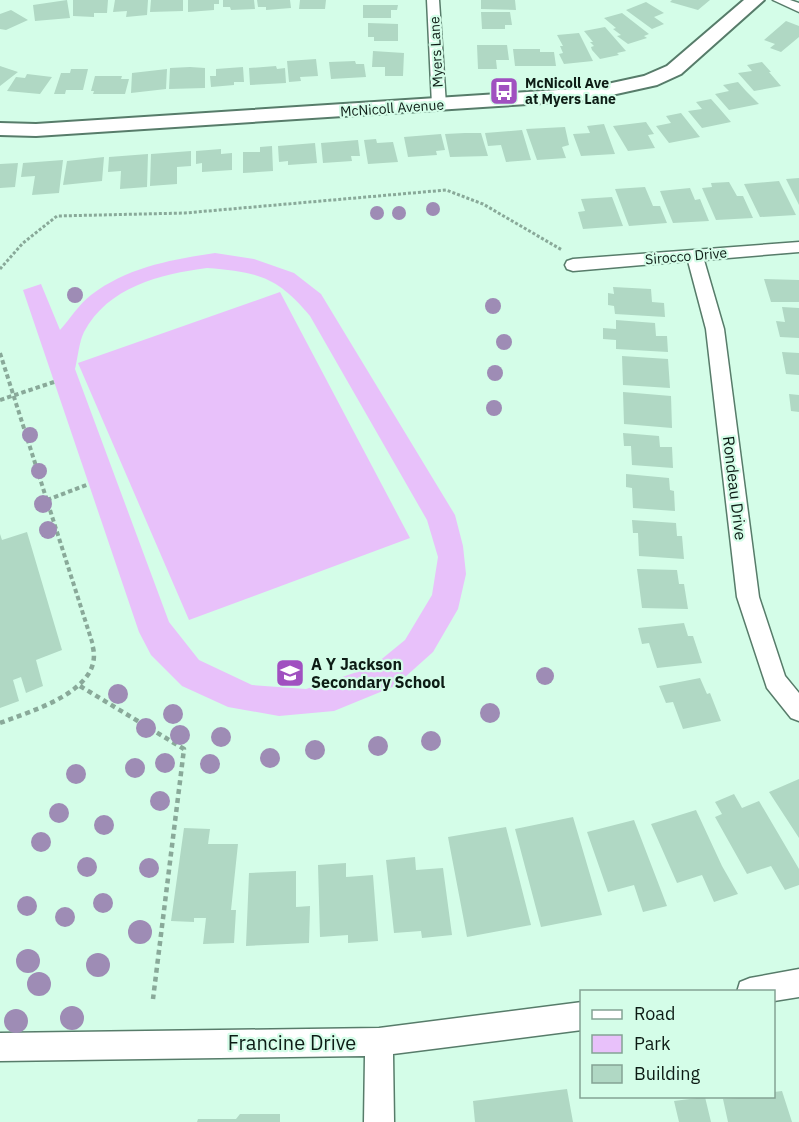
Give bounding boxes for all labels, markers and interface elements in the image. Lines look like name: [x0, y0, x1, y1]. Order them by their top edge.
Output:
street label: Myers Lane: [425, 16, 447, 88]
place label: McNicoll Ave at Myers Lane: [525, 74, 616, 108]
bus stop icon: McNicoll Ave at Myers Lane: [488, 75, 520, 107]
street label: McNicoll Avenue: [339, 95, 445, 121]
street label: Sirocco Drive: [644, 243, 728, 269]
street label: Rondeau Drive: [719, 435, 751, 541]
place label: A Y Jackson Secondary School: [311, 654, 445, 692]
school or university icon: A Y Jackson Secondary School: [274, 657, 306, 689]
legend: [580, 990, 775, 1098]
text: Road: [634, 1002, 675, 1025]
street label: Francine Drive: [228, 1029, 356, 1056]
text: Park: [634, 1032, 671, 1055]
text: Building: [634, 1062, 701, 1085]

